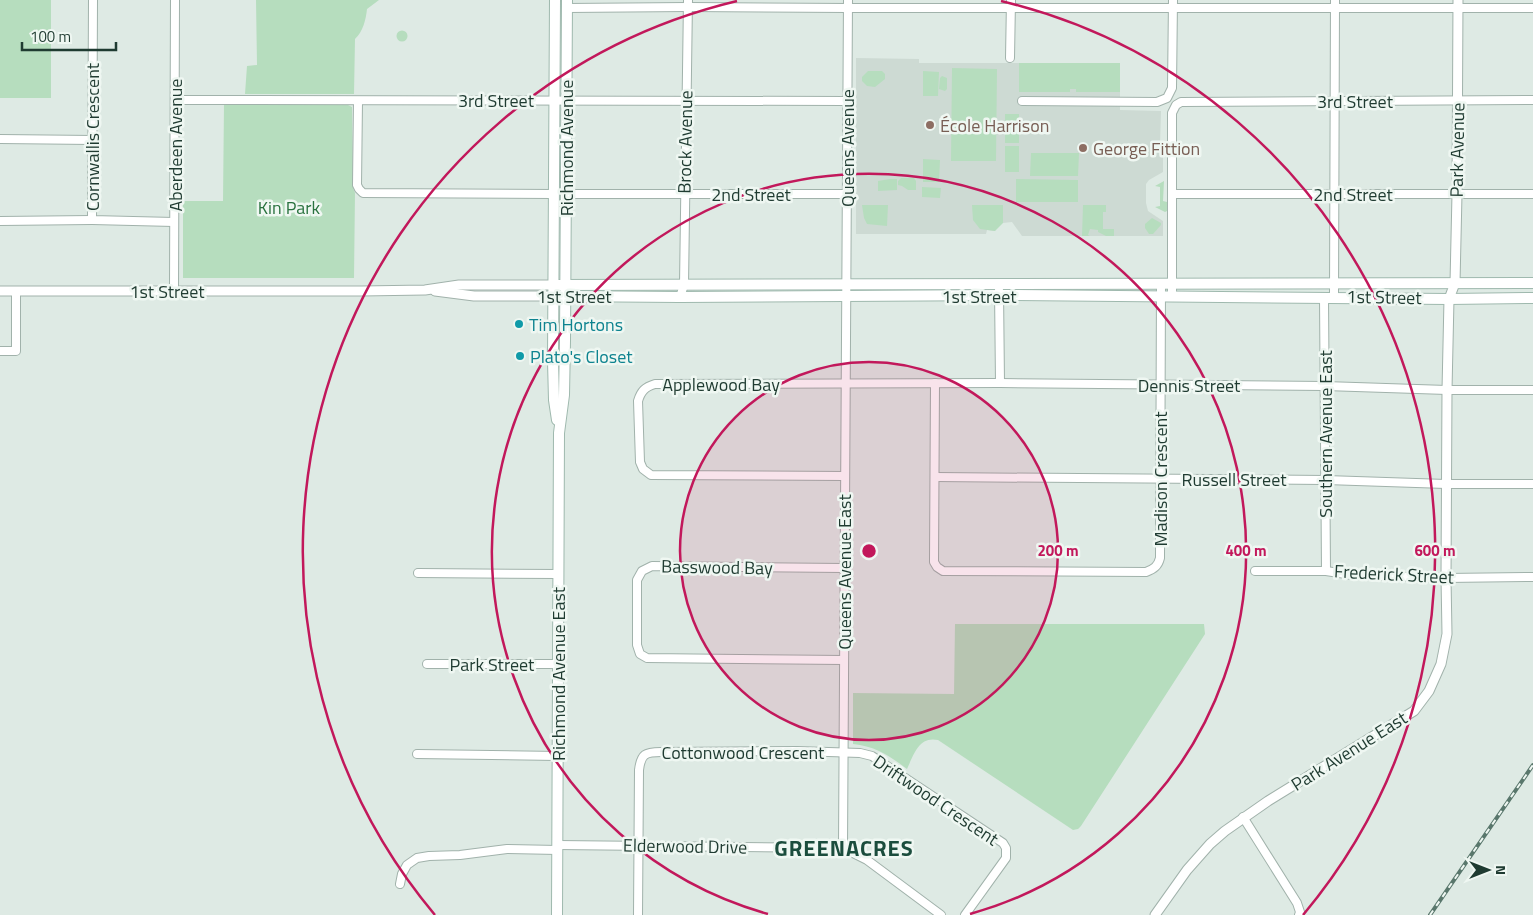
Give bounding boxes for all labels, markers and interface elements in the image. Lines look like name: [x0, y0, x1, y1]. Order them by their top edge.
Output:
scale bar: [22, 20, 116, 52]
text: 100 m: [30, 25, 71, 48]
street label: Cornwallis Crescent: [79, 62, 106, 211]
street label: Aberdeen Avenue: [162, 79, 189, 211]
street label: Richmond Avenue: [553, 80, 580, 216]
street label: 3rd Street: [458, 87, 535, 114]
street label: 3rd Street: [1317, 88, 1394, 115]
street label: Queens Avenue: [834, 89, 861, 207]
street label: Brock Avenue: [671, 90, 699, 194]
street label: Park Avenue: [1443, 102, 1471, 198]
place label: École Harrison: [940, 112, 1049, 139]
marker: École Harrison: [924, 119, 936, 131]
place label: George Fittion: [1093, 135, 1200, 162]
marker: George Fittion: [1077, 142, 1089, 154]
street label: 2nd Street: [711, 181, 791, 208]
street label: 2nd Street: [1313, 181, 1393, 208]
park label: Kin Park: [258, 194, 321, 221]
street label: 1st Street: [129, 278, 205, 305]
street label: 1st Street: [536, 283, 612, 310]
street label: 1st Street: [941, 283, 1017, 310]
street label: 1st Street: [1346, 283, 1422, 311]
place label: Tim Hortons: [529, 311, 623, 338]
marker: Tim Hortons: [513, 318, 525, 330]
place label: Plato's Closet: [530, 343, 633, 370]
street label: Southern Avenue East: [1312, 349, 1339, 518]
marker: Plato's Closet: [514, 350, 526, 362]
street label: Applewood Bay: [662, 371, 780, 398]
street label: Dennis Street: [1138, 372, 1241, 399]
street label: Madison Crescent: [1147, 411, 1174, 547]
street label: Russell Street: [1181, 466, 1287, 493]
street label: Queens Avenue East: [831, 494, 858, 650]
text: 200 m: [1037, 539, 1079, 562]
text: 400 m: [1225, 539, 1267, 562]
text: 600 m: [1414, 539, 1456, 562]
centre of rings: [860, 542, 878, 560]
street label: Basswood Bay: [661, 553, 773, 581]
street label: Frederick Street: [1333, 557, 1455, 591]
street label: Richmond Avenue East: [545, 586, 572, 761]
street label: Park Street: [450, 651, 535, 678]
street label: Park Avenue East: [1286, 704, 1413, 798]
street label: Cottonwood Crescent: [662, 739, 825, 766]
street label: Driftwood Crescent: [868, 748, 1005, 852]
street label: Elderwood Drive: [623, 831, 747, 861]
district label: GREENACRES: [774, 831, 914, 865]
north arrow: [1463, 845, 1513, 895]
text: N: [1491, 865, 1512, 875]

